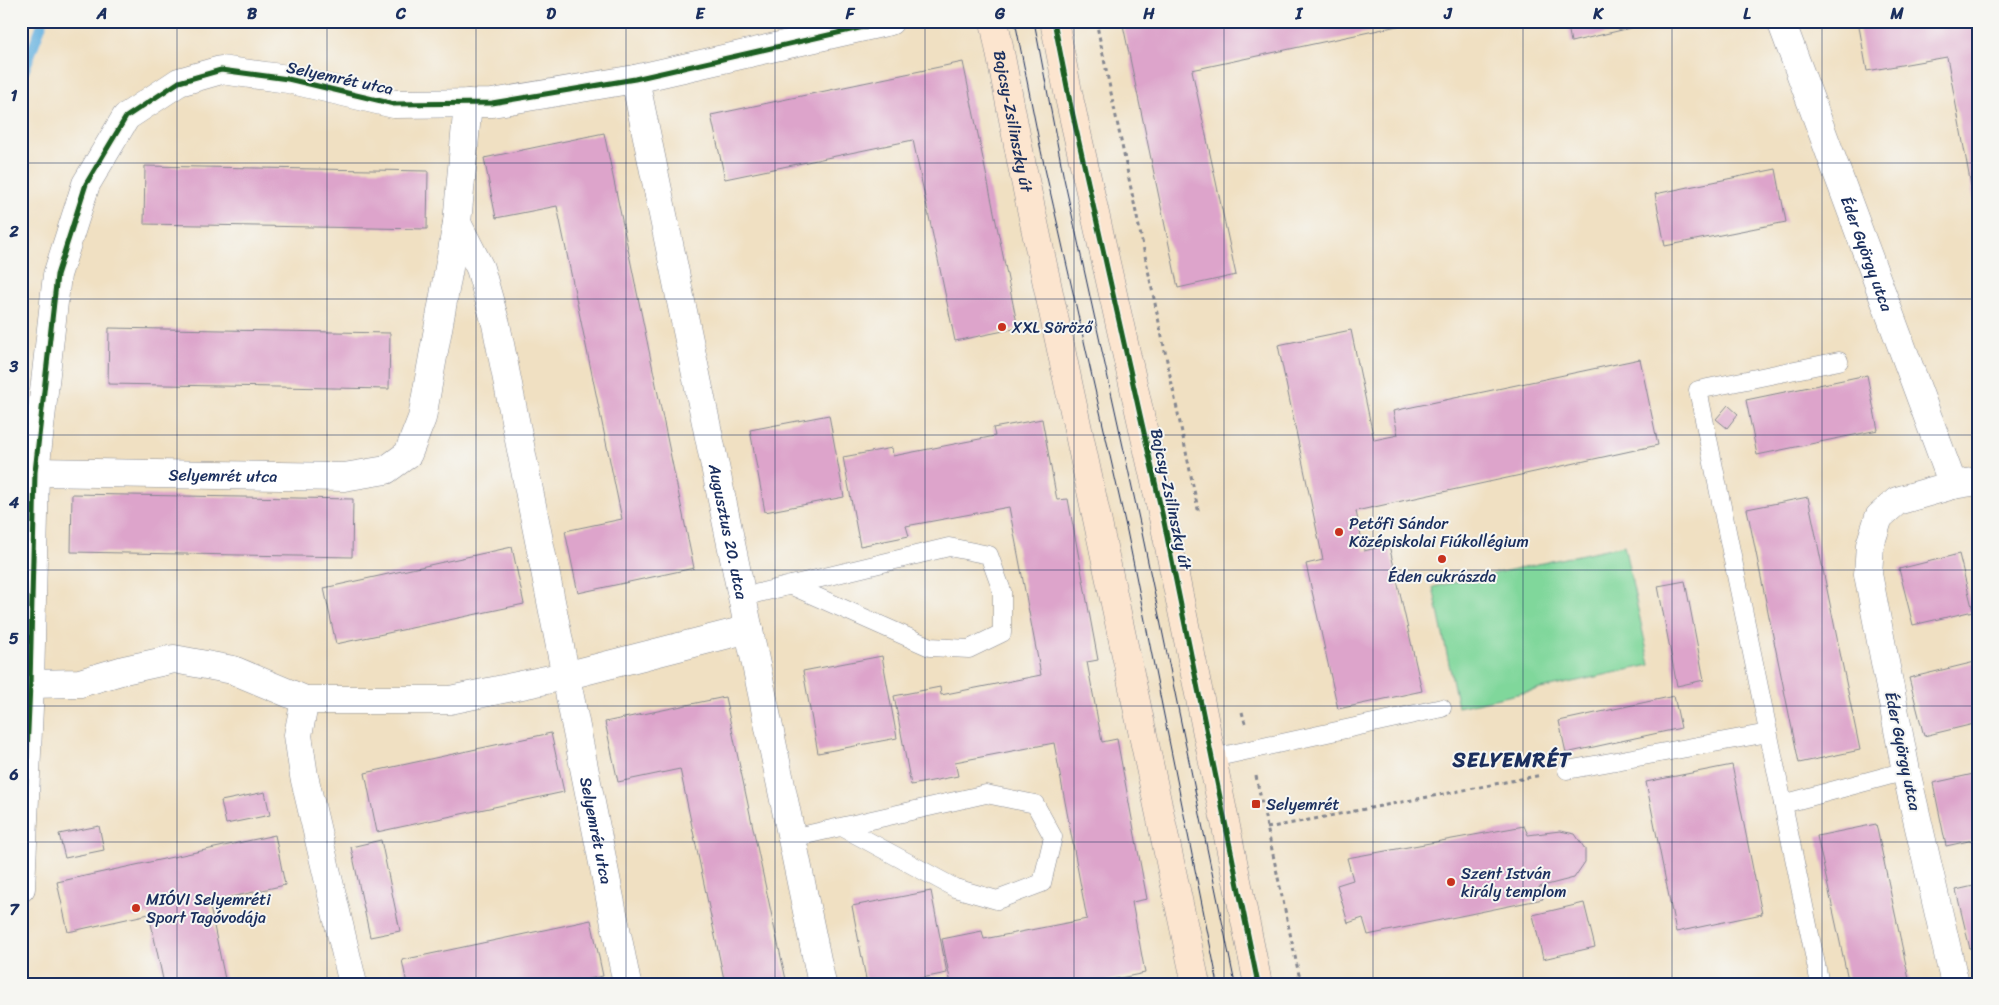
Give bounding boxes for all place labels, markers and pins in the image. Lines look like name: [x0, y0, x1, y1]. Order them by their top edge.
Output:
place label: XXL Söröző: [1011, 313, 1094, 342]
marker: XXL Söröző: [996, 321, 1008, 333]
place label: Petőfi Sándor Középiskolai Fiúkollégium: [1349, 509, 1529, 556]
marker: Petőfi Sándor Középiskolai Fiúkollégium: [1333, 526, 1345, 538]
marker: Éden cukrászda: [1436, 553, 1448, 565]
place label: Éden cukrászda: [1388, 562, 1496, 591]
place label: Selyemrét: [1266, 790, 1339, 819]
marker: Selyemrét: [1250, 798, 1262, 810]
place label: Szent István király templom: [1461, 859, 1566, 906]
marker: Szent István király templom: [1445, 876, 1457, 888]
place label: MIÓVI Selyemréti Sport Tagóvodája: [146, 885, 271, 932]
marker: MIÓVI Selyemréti Sport Tagóvodája: [130, 902, 142, 914]

